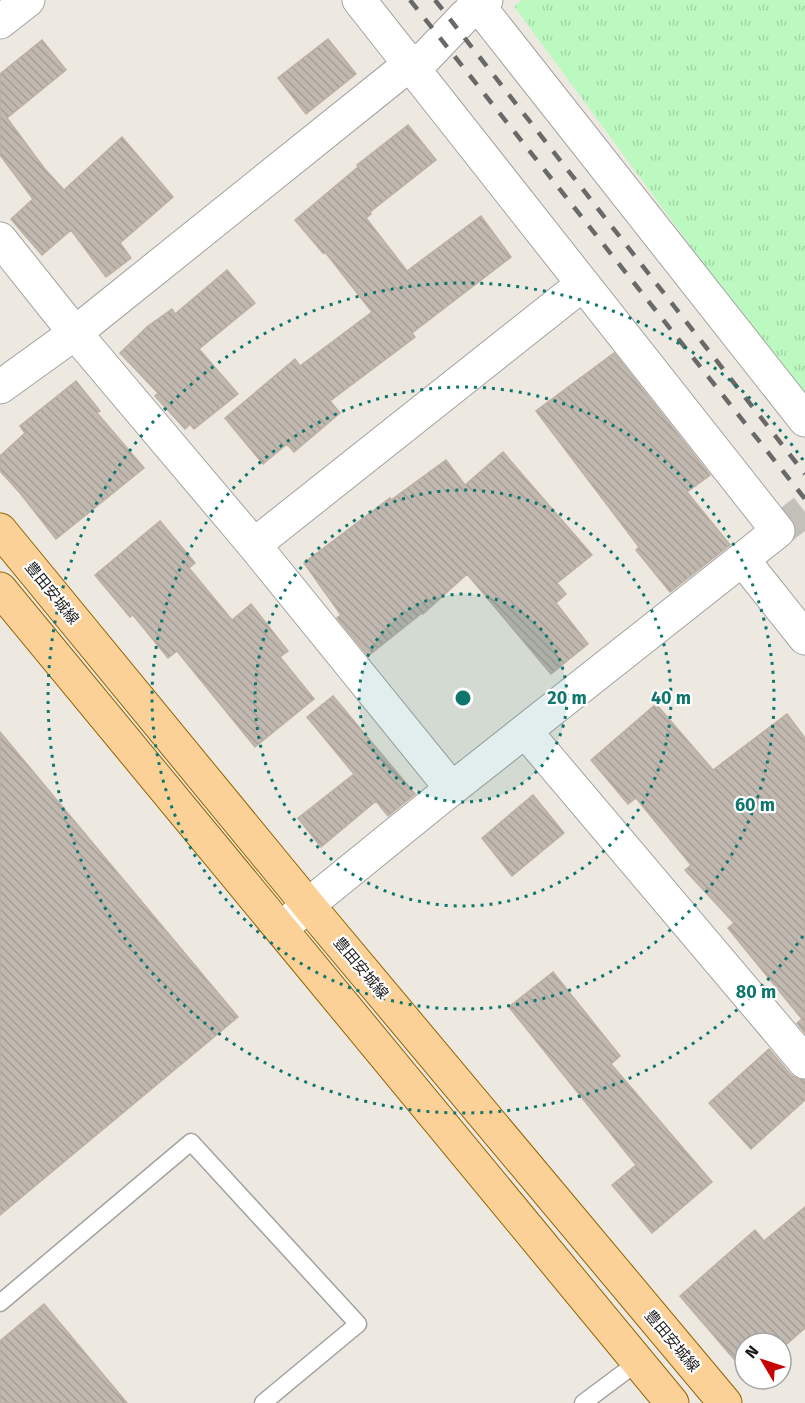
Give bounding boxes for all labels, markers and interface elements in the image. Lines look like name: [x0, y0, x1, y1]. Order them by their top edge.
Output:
street label: 豊田安城線: [21, 558, 83, 628]
text: 20 m: [547, 687, 587, 709]
text: 40 m: [651, 687, 691, 709]
centre of rings: [453, 688, 473, 708]
text: 60 m: [735, 794, 775, 816]
street label: 豊田安城線: [330, 933, 392, 1003]
text: 80 m: [736, 981, 776, 1003]
street label: 豊田安城線: [641, 1306, 703, 1376]
north arrow: [733, 1331, 793, 1391]
text: N: [741, 1342, 762, 1362]

